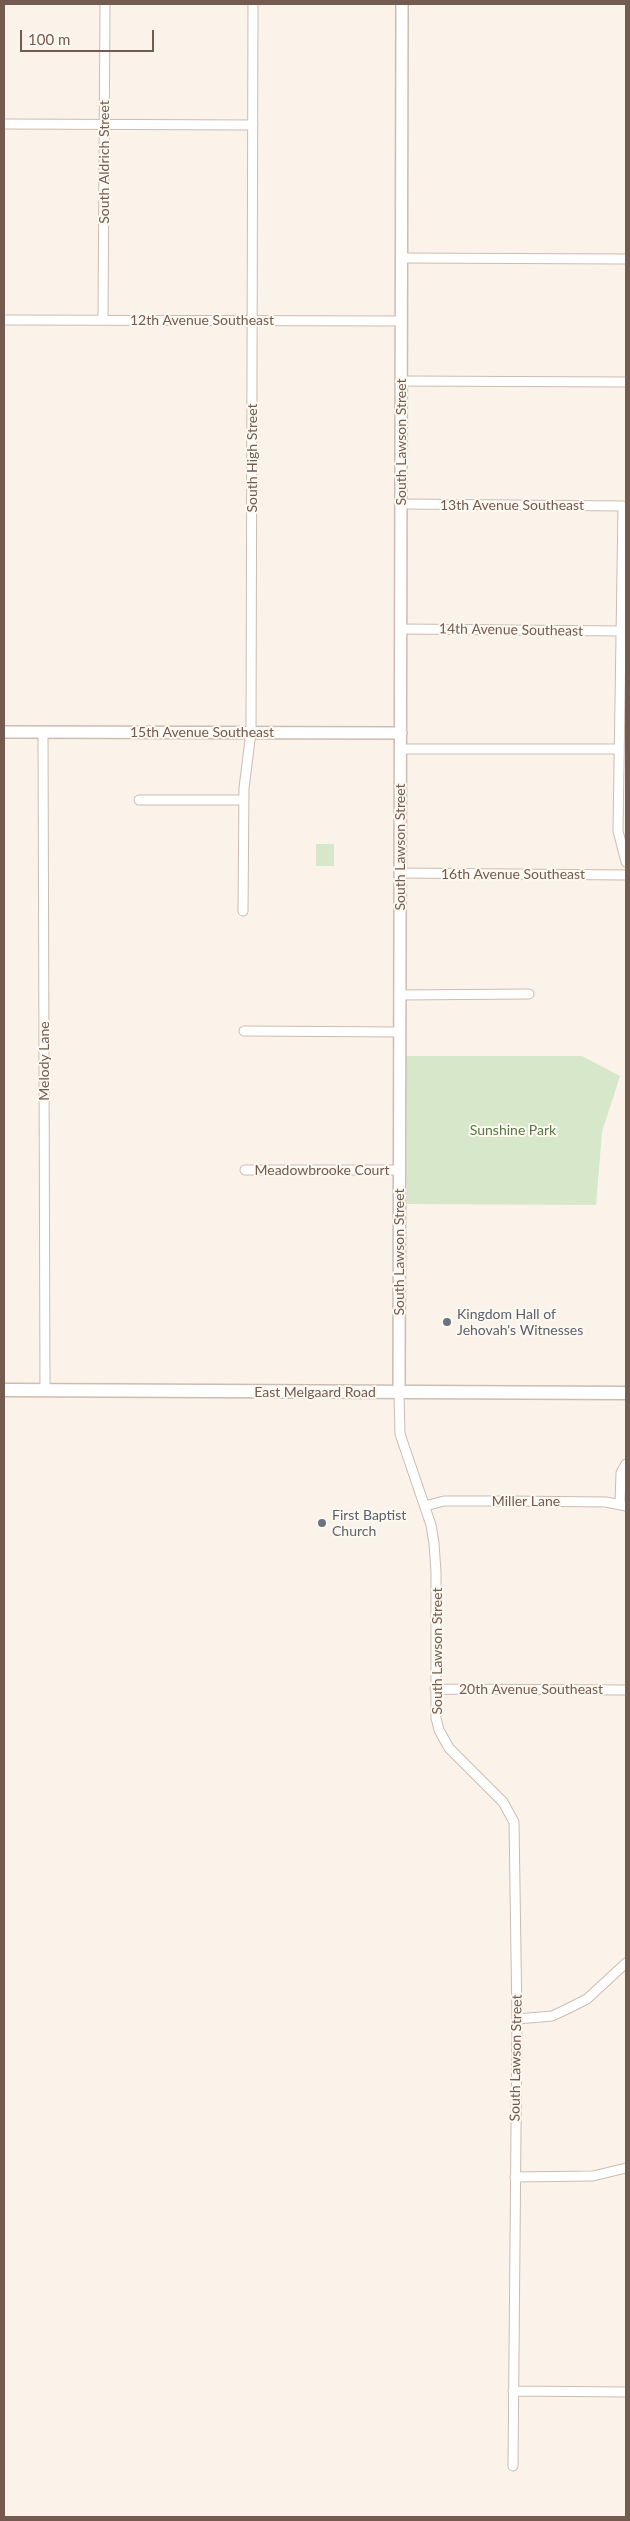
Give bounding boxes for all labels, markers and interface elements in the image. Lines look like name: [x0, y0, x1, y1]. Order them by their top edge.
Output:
scale bar: [22, 20, 156, 52]
text: 100 m: [28, 30, 70, 48]
street label: South Aldrich Street: [96, 100, 112, 224]
street label: 12th Avenue Southeast: [130, 312, 274, 328]
street label: South Lawson Street: [393, 378, 409, 506]
street label: South High Street: [244, 403, 260, 513]
street label: 13th Avenue Southeast: [440, 497, 584, 513]
street label: 14th Avenue Southeast: [439, 620, 583, 640]
street label: 15th Avenue Southeast: [130, 724, 274, 740]
street label: South Lawson Street: [392, 783, 408, 911]
street label: 16th Avenue Southeast: [441, 866, 585, 882]
street label: Melody Lane: [36, 1021, 52, 1101]
park label: Sunshine Park: [470, 1122, 556, 1138]
street label: Meadowbrooke Court: [254, 1162, 390, 1178]
street label: South Lawson Street: [391, 1188, 407, 1316]
place label: Kingdom Hall of Jehovah's Witnesses: [457, 1306, 583, 1338]
marker: Kingdom Hall of Jehovah's Witnesses: [441, 1316, 453, 1328]
street label: East Melgaard Road: [254, 1384, 376, 1400]
street label: Miller Lane: [492, 1493, 560, 1509]
place label: First Baptist Church: [332, 1507, 406, 1540]
marker: First Baptist Church: [316, 1517, 328, 1529]
street label: South Lawson Street: [429, 1587, 445, 1715]
street label: 20th Avenue Southeast: [459, 1681, 603, 1697]
street label: South Lawson Street: [506, 1994, 526, 2122]

